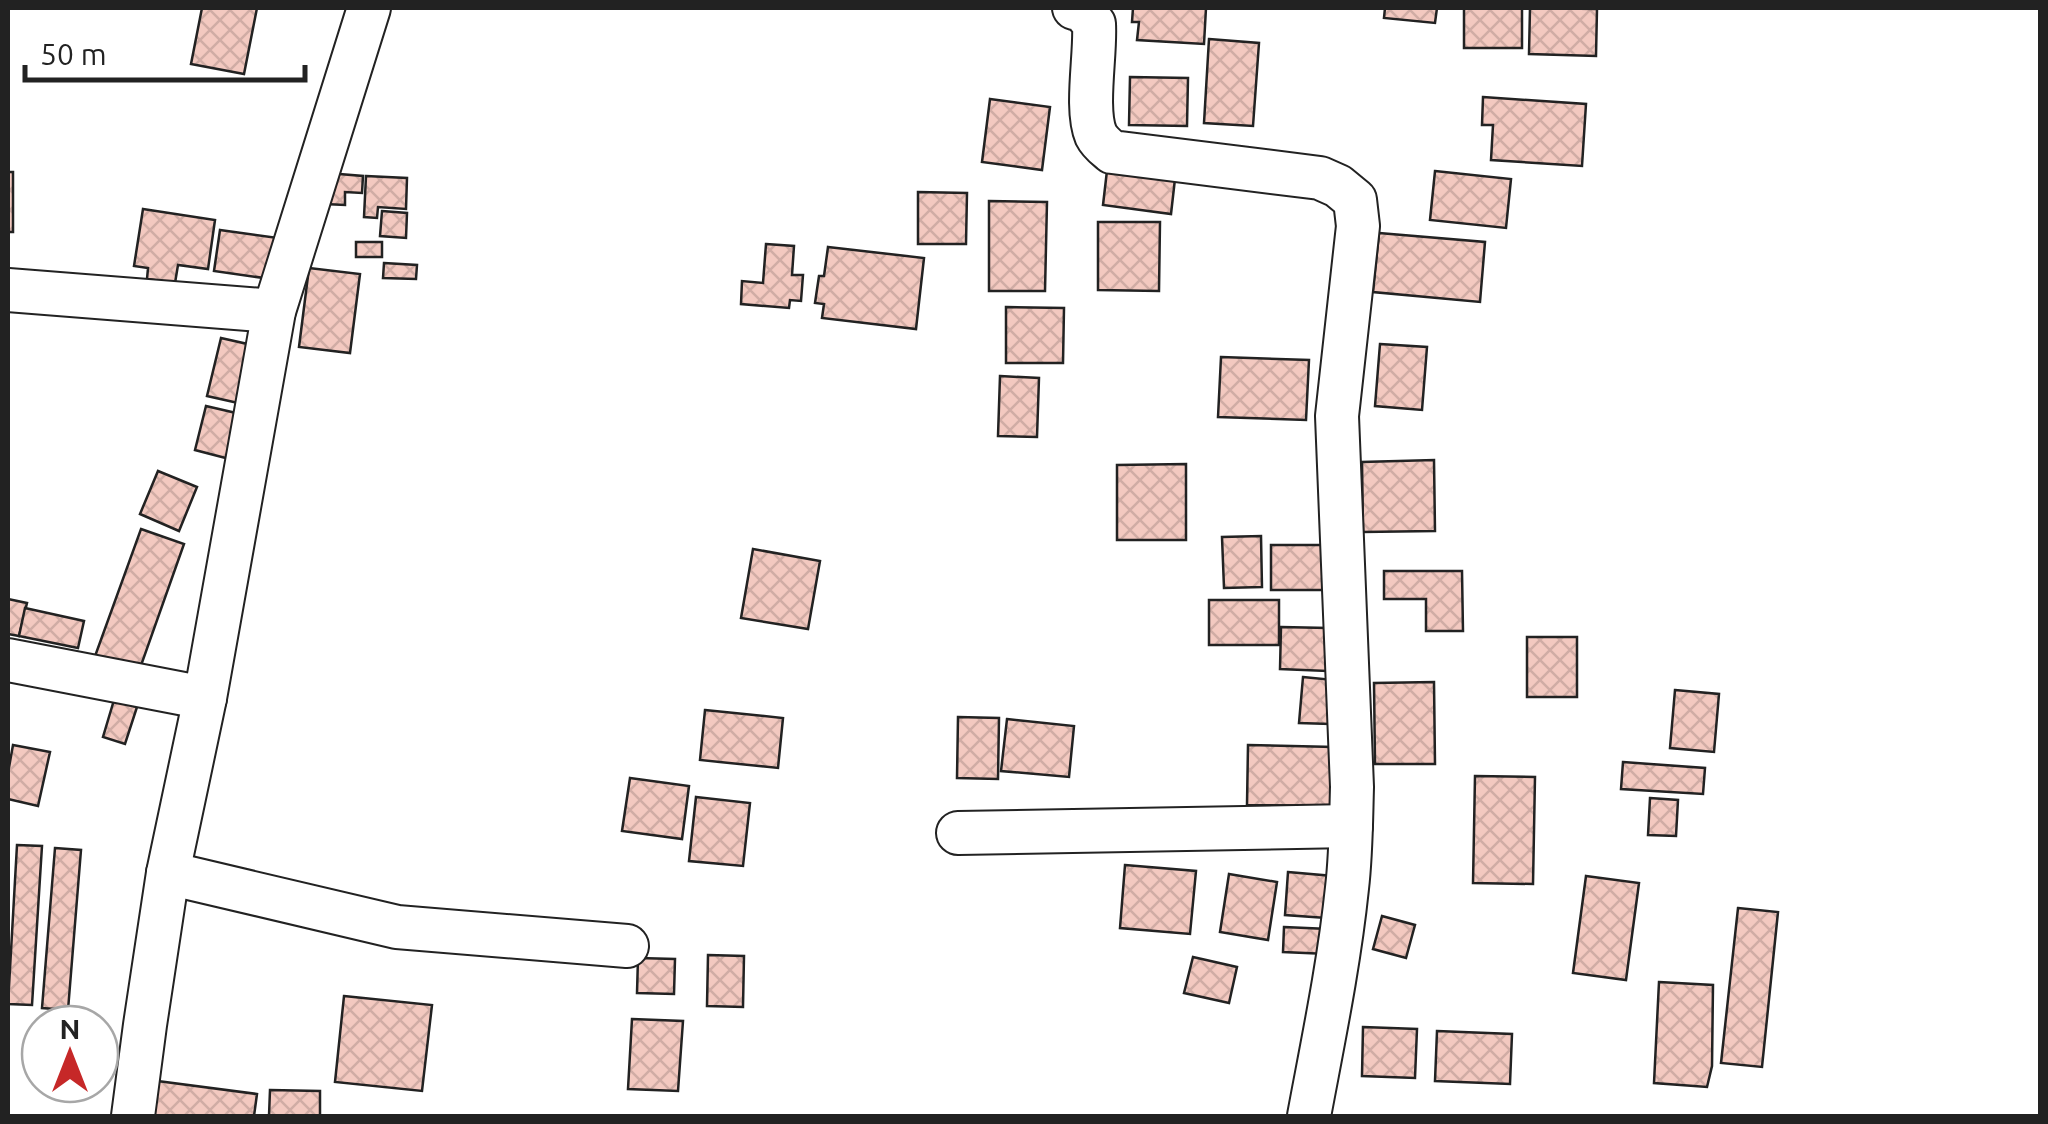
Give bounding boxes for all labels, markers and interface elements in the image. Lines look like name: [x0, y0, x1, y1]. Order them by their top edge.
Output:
scale bar: [25, 20, 305, 82]
text: 50 m: [40, 37, 107, 71]
north arrow: [20, 1004, 120, 1104]
text: N: [60, 1013, 80, 1044]

